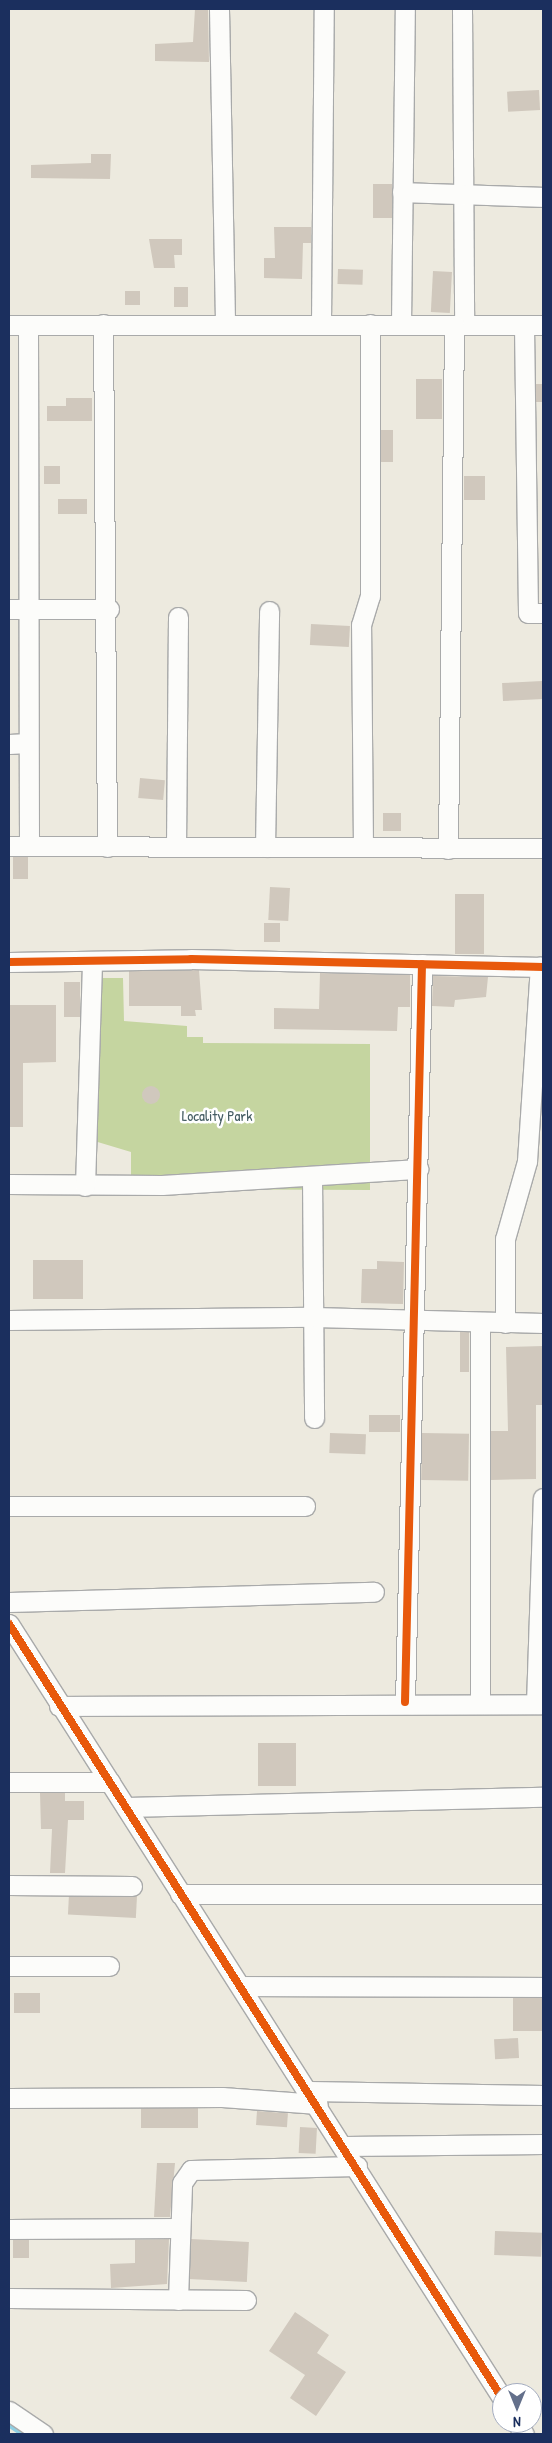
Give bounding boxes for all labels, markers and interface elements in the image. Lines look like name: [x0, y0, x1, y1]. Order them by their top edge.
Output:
park label: Locality Park: [182, 1107, 252, 1125]
north arrow: [492, 2383, 542, 2433]
text: N: [513, 2413, 521, 2432]

